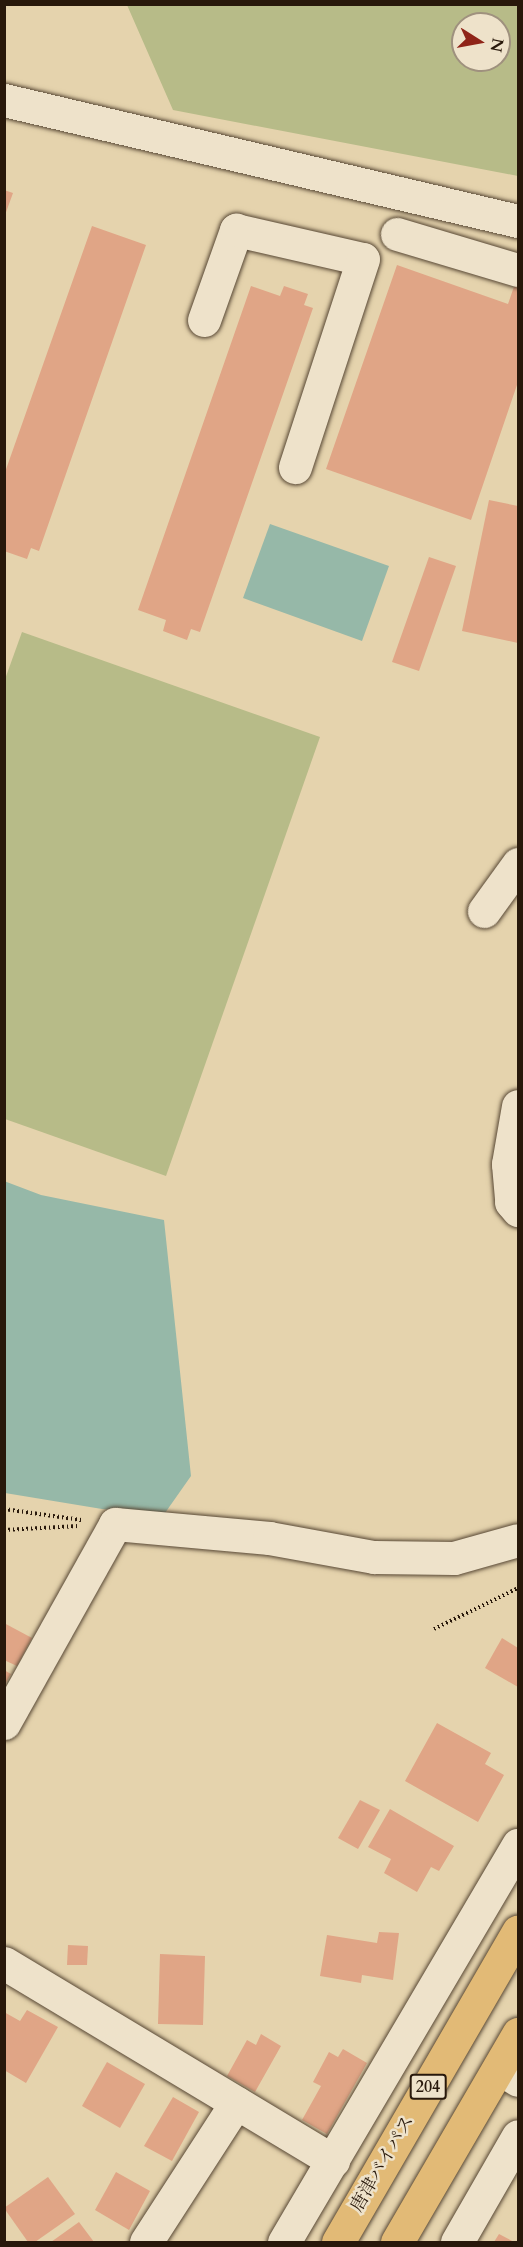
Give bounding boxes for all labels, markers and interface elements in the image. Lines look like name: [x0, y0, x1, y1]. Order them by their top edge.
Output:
north arrow: [451, 12, 511, 72]
text: N: [485, 36, 509, 54]
road number: 204: [408, 2074, 448, 2100]
street label: 唐津バイパス: [347, 2112, 419, 2216]

